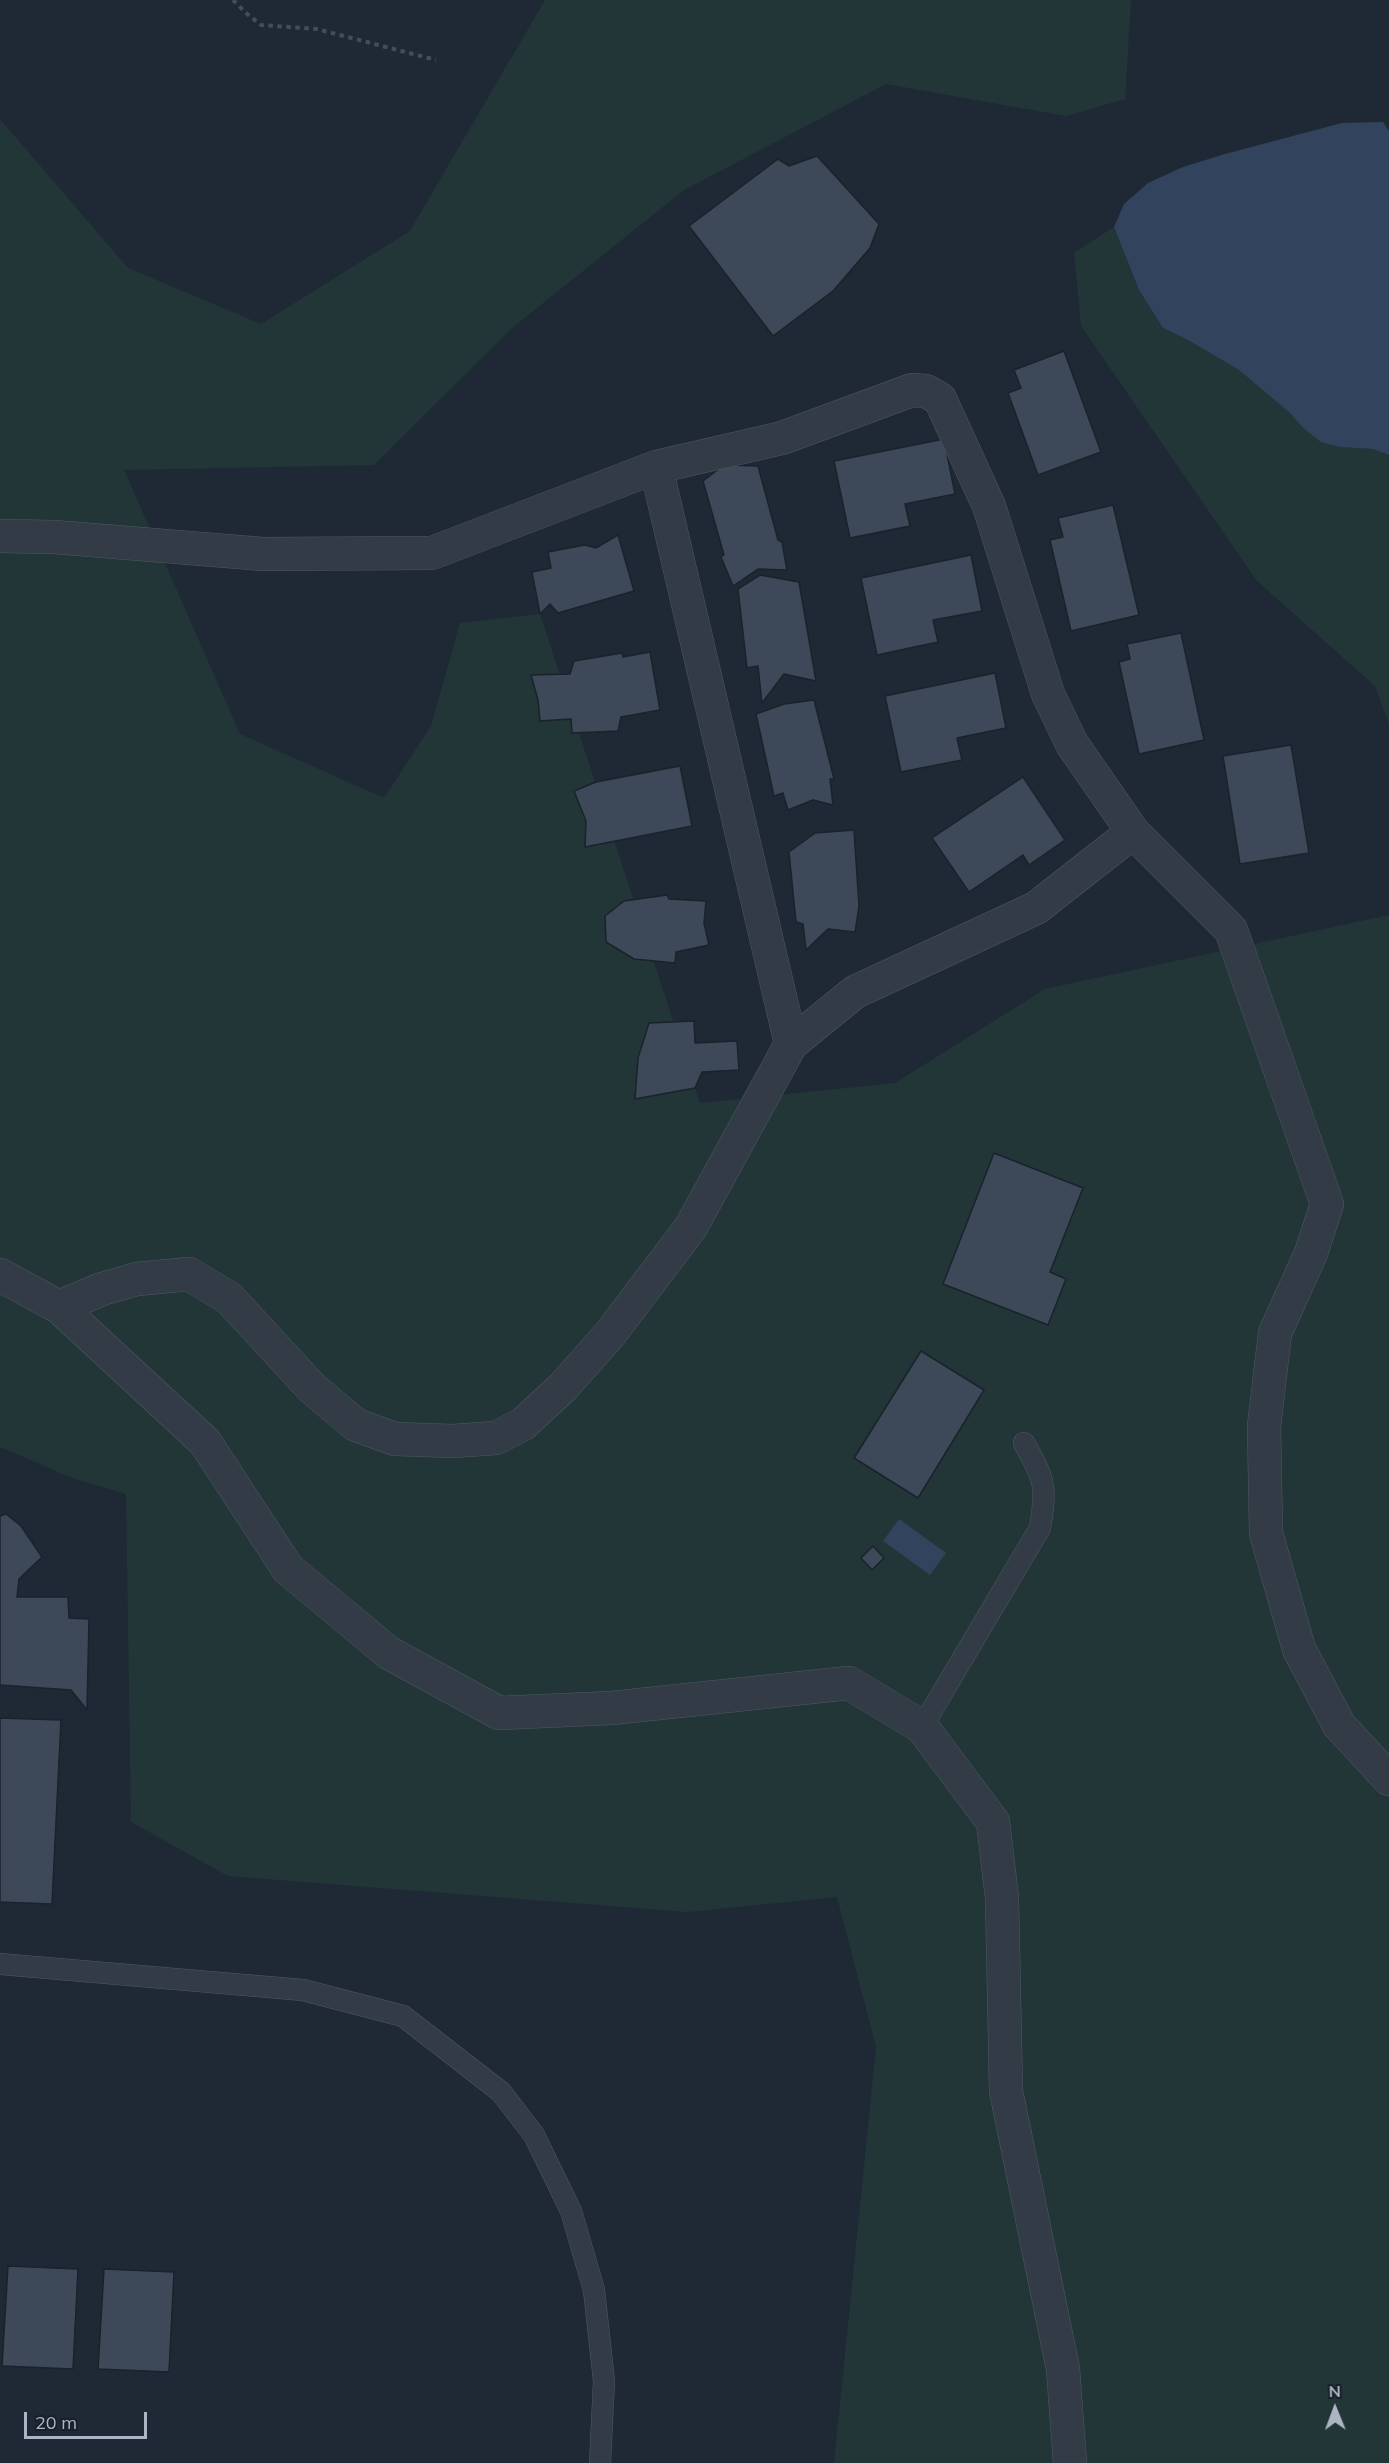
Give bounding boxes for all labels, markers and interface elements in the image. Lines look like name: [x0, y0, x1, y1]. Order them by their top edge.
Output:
north arrow: [1305, 2379, 1365, 2439]
text: N: [1328, 2381, 1341, 2401]
scale bar: [27, 2400, 150, 2438]
text: 20 m: [35, 2411, 77, 2434]

